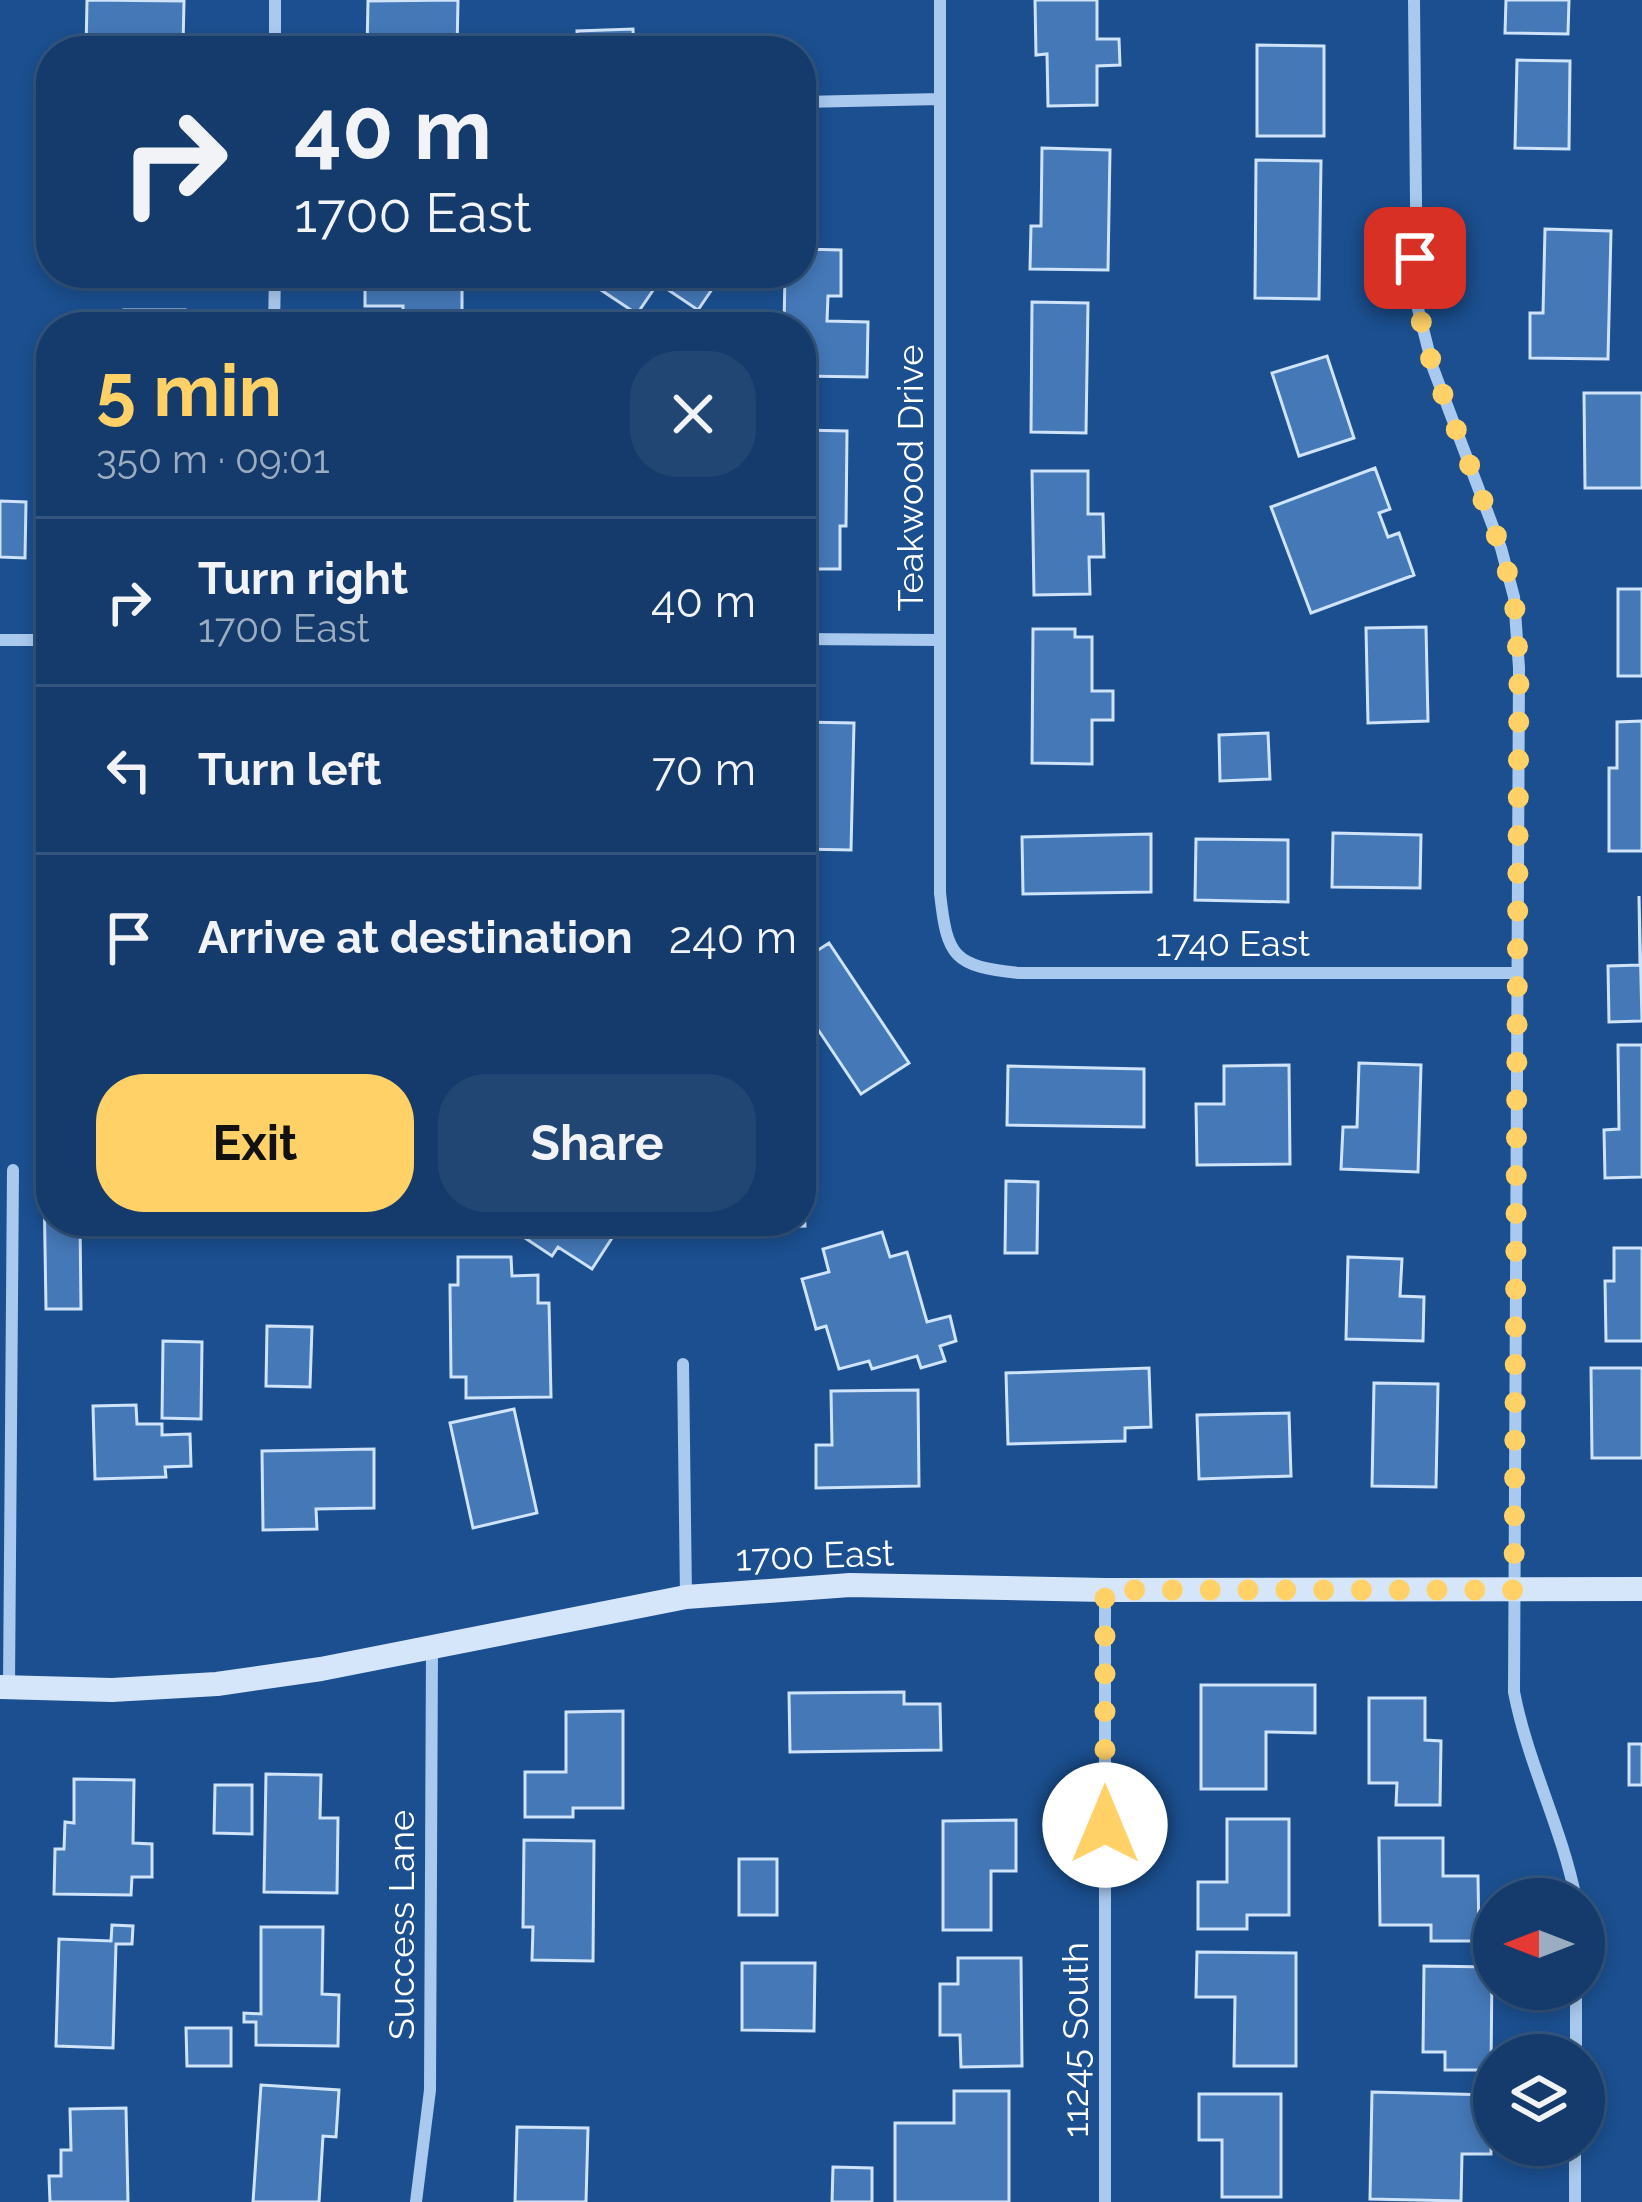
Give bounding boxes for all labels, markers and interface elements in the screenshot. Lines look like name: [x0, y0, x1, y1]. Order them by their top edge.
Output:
text: 40 m: [294, 80, 492, 179]
icon: right: [96, 84, 252, 240]
text: 1700 East: [294, 181, 532, 245]
pin: [1364, 207, 1466, 309]
icon: arrive: [1382, 225, 1448, 291]
street label: Teakwood Drive: [889, 345, 931, 611]
text: 5 min: [96, 348, 282, 433]
button: close: [630, 351, 756, 477]
text: 350 m · 09:01: [96, 436, 330, 482]
text: Turn right: [198, 552, 408, 605]
icon: right: [96, 569, 162, 635]
text: 40 m: [651, 575, 756, 628]
text: 1700 East: [198, 605, 370, 651]
icon: left: [96, 737, 162, 803]
text: Turn left: [198, 743, 381, 796]
text: 70 m: [652, 743, 756, 796]
icon: arrive: [96, 905, 162, 971]
text: Arrive at destination: [198, 911, 633, 964]
text: 240 m: [669, 911, 797, 964]
street label: 1740 East: [1156, 922, 1310, 964]
button: Exit: [96, 1074, 414, 1212]
button: Share: [438, 1074, 756, 1212]
street label: 1700 East: [735, 1531, 895, 1579]
position arrow: [1042, 1762, 1168, 1888]
street label: Success Lane: [380, 1810, 422, 2040]
north arrow: [1473, 1878, 1605, 2010]
map controls: [1473, 1878, 1605, 2166]
street label: 11245 South: [1054, 1942, 1096, 2138]
button: layers: [1473, 2034, 1605, 2166]

